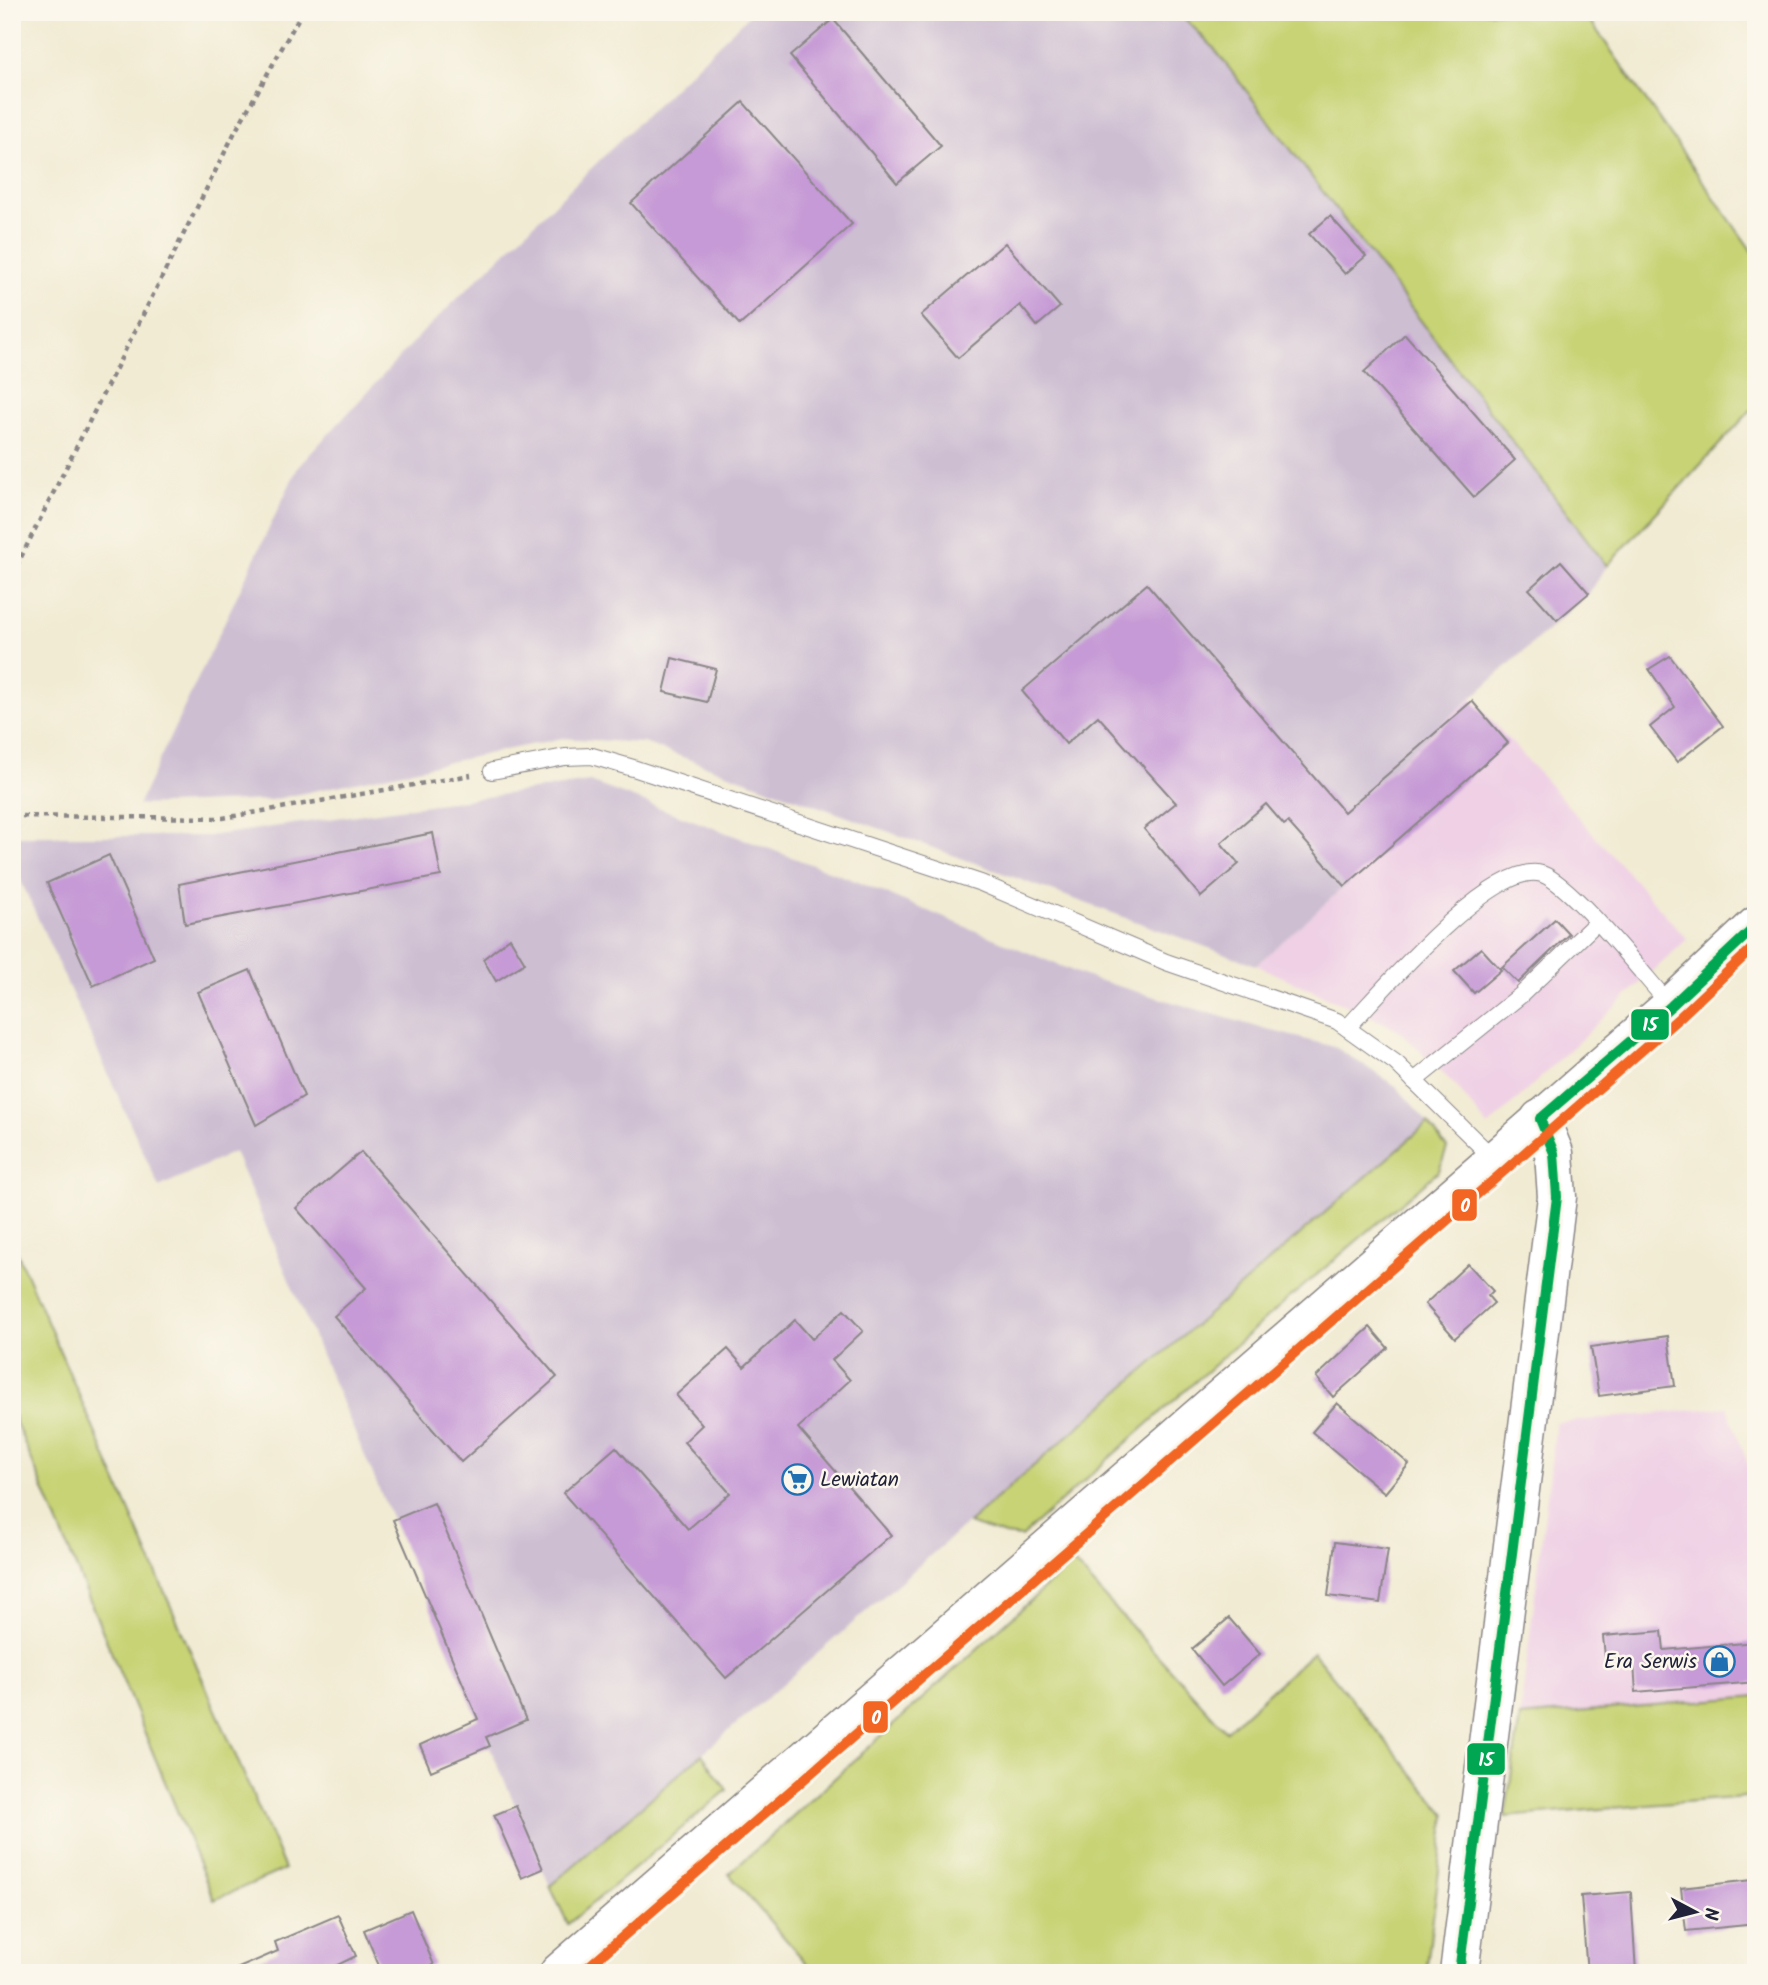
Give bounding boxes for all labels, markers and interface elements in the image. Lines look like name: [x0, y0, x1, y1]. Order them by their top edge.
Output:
line badge: 15: [1630, 1008, 1670, 1041]
text: 15: [1642, 1011, 1659, 1041]
line badge: 0: [1451, 1188, 1478, 1222]
text: 0: [1460, 1192, 1470, 1222]
supermarket icon: Lewiatan: [780, 1463, 814, 1497]
place label: Lewiatan: [820, 1464, 899, 1497]
shop icon: Era Serwis: [1703, 1645, 1737, 1679]
place label: Era Serwis: [1604, 1646, 1697, 1679]
line badge: 0: [862, 1700, 889, 1734]
text: 0: [871, 1704, 881, 1734]
line badge: 15: [1466, 1742, 1506, 1776]
text: 15: [1478, 1746, 1495, 1776]
north arrow: [1660, 1876, 1730, 1946]
text: N: [1694, 1906, 1726, 1922]

